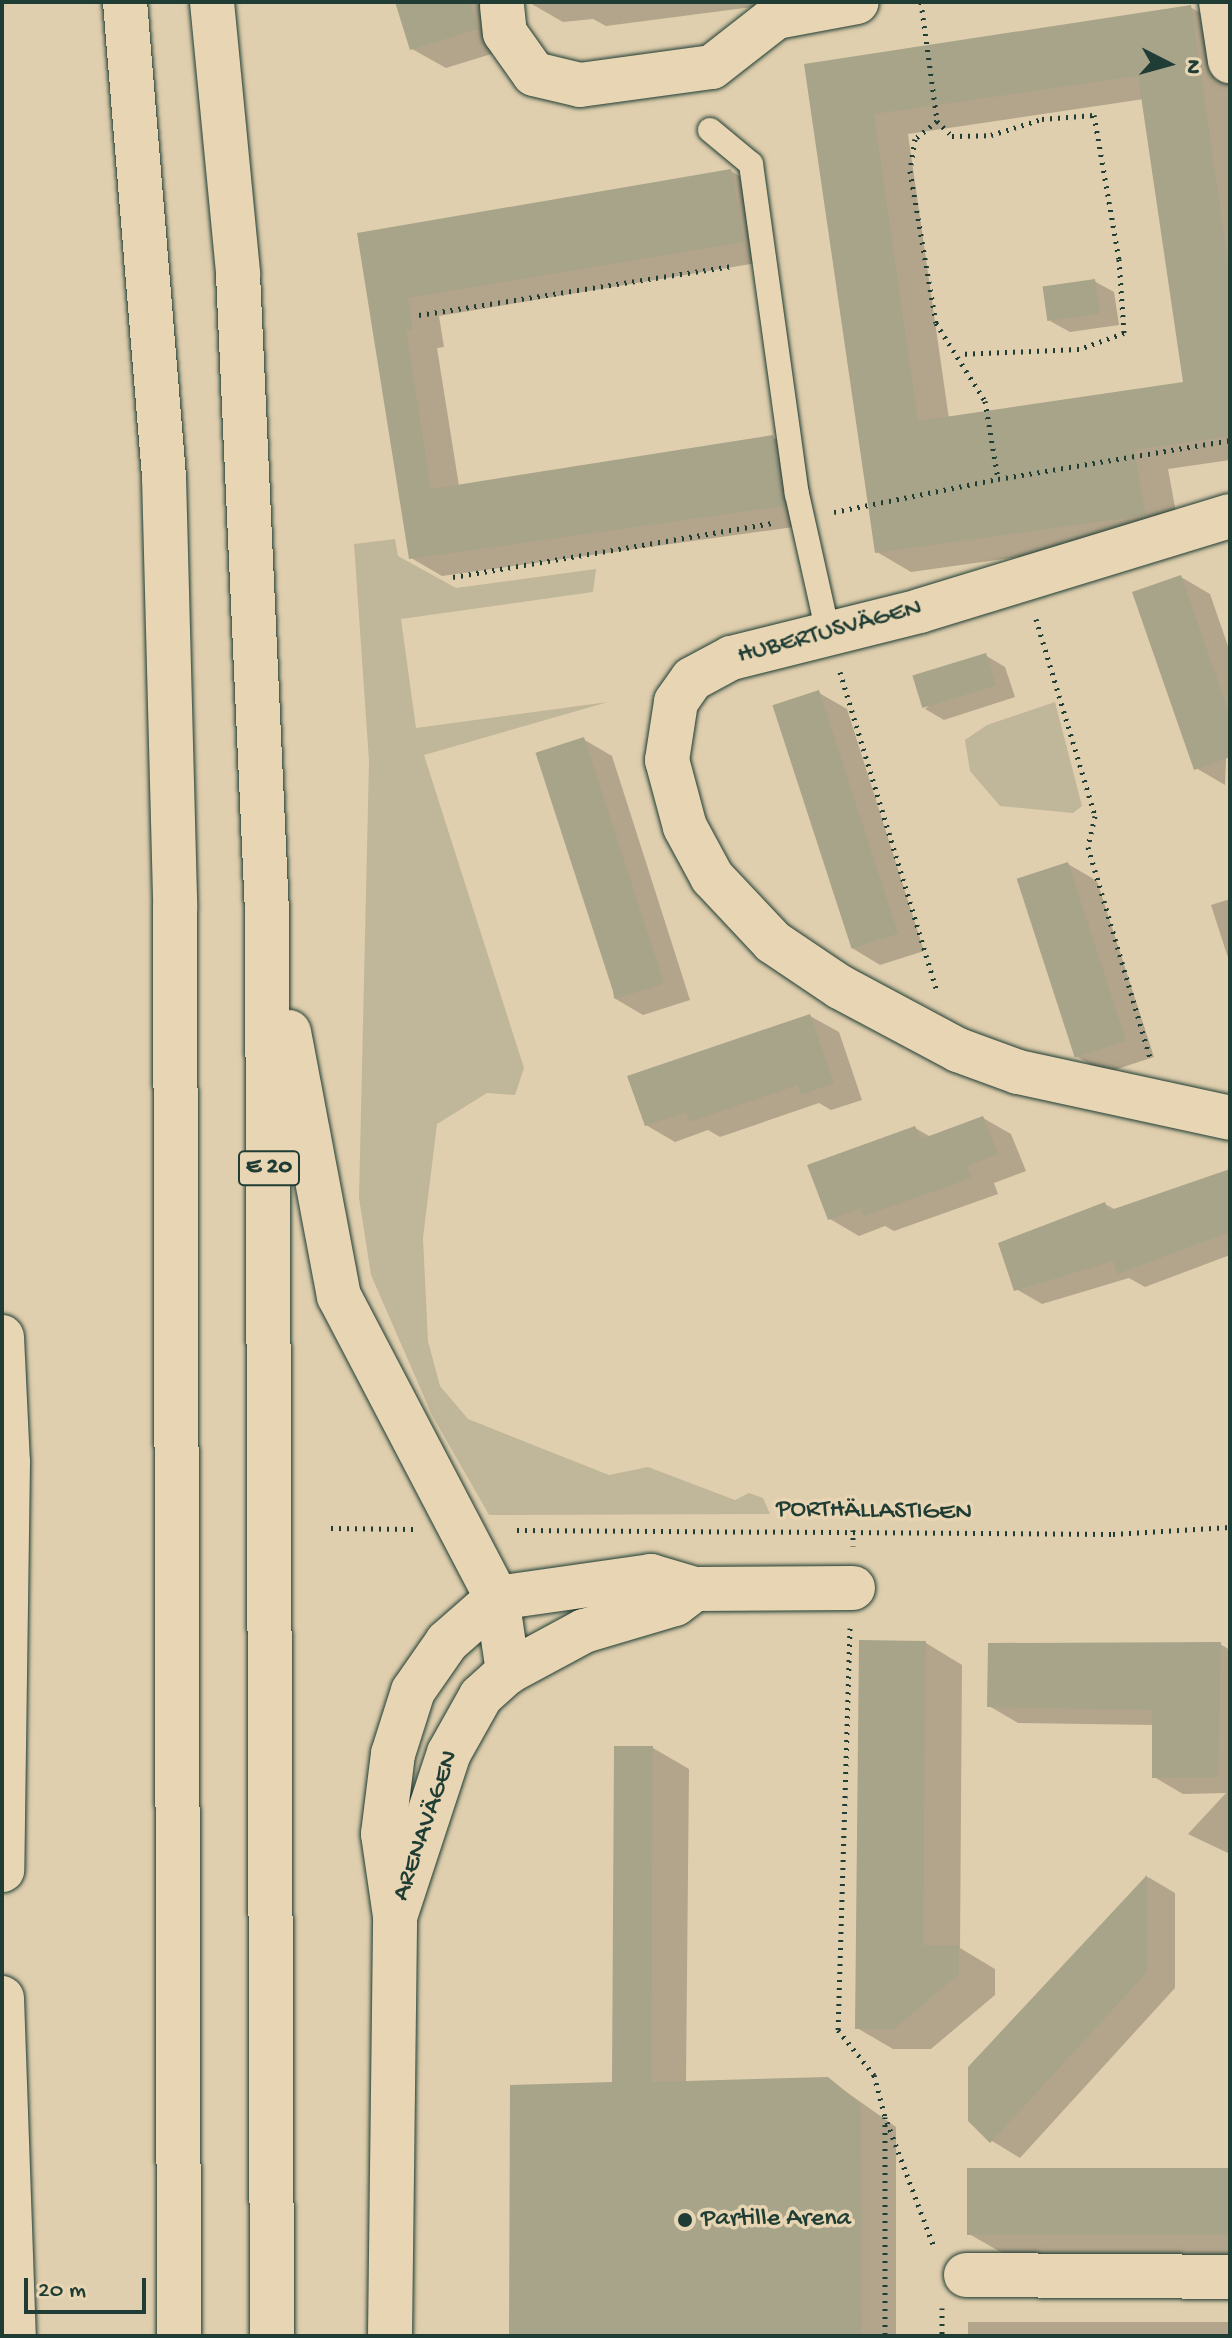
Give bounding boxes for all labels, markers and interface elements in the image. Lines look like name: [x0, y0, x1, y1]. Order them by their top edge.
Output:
north arrow: [1128, 24, 1208, 104]
text: N: [1178, 58, 1206, 75]
street label: HUBERTUSVÄGEN: [734, 593, 926, 673]
road number: E 20: [237, 1148, 301, 1188]
street label: PORTHÄLLASTIGEN: [776, 1495, 972, 1529]
street label: ARENAVÄGEN: [387, 1747, 467, 1905]
place label: Partille Arena: [701, 2204, 851, 2236]
marker: Partille Arena: [676, 2211, 694, 2229]
scale bar: [28, 2262, 150, 2312]
text: 20 m: [38, 2277, 86, 2306]

